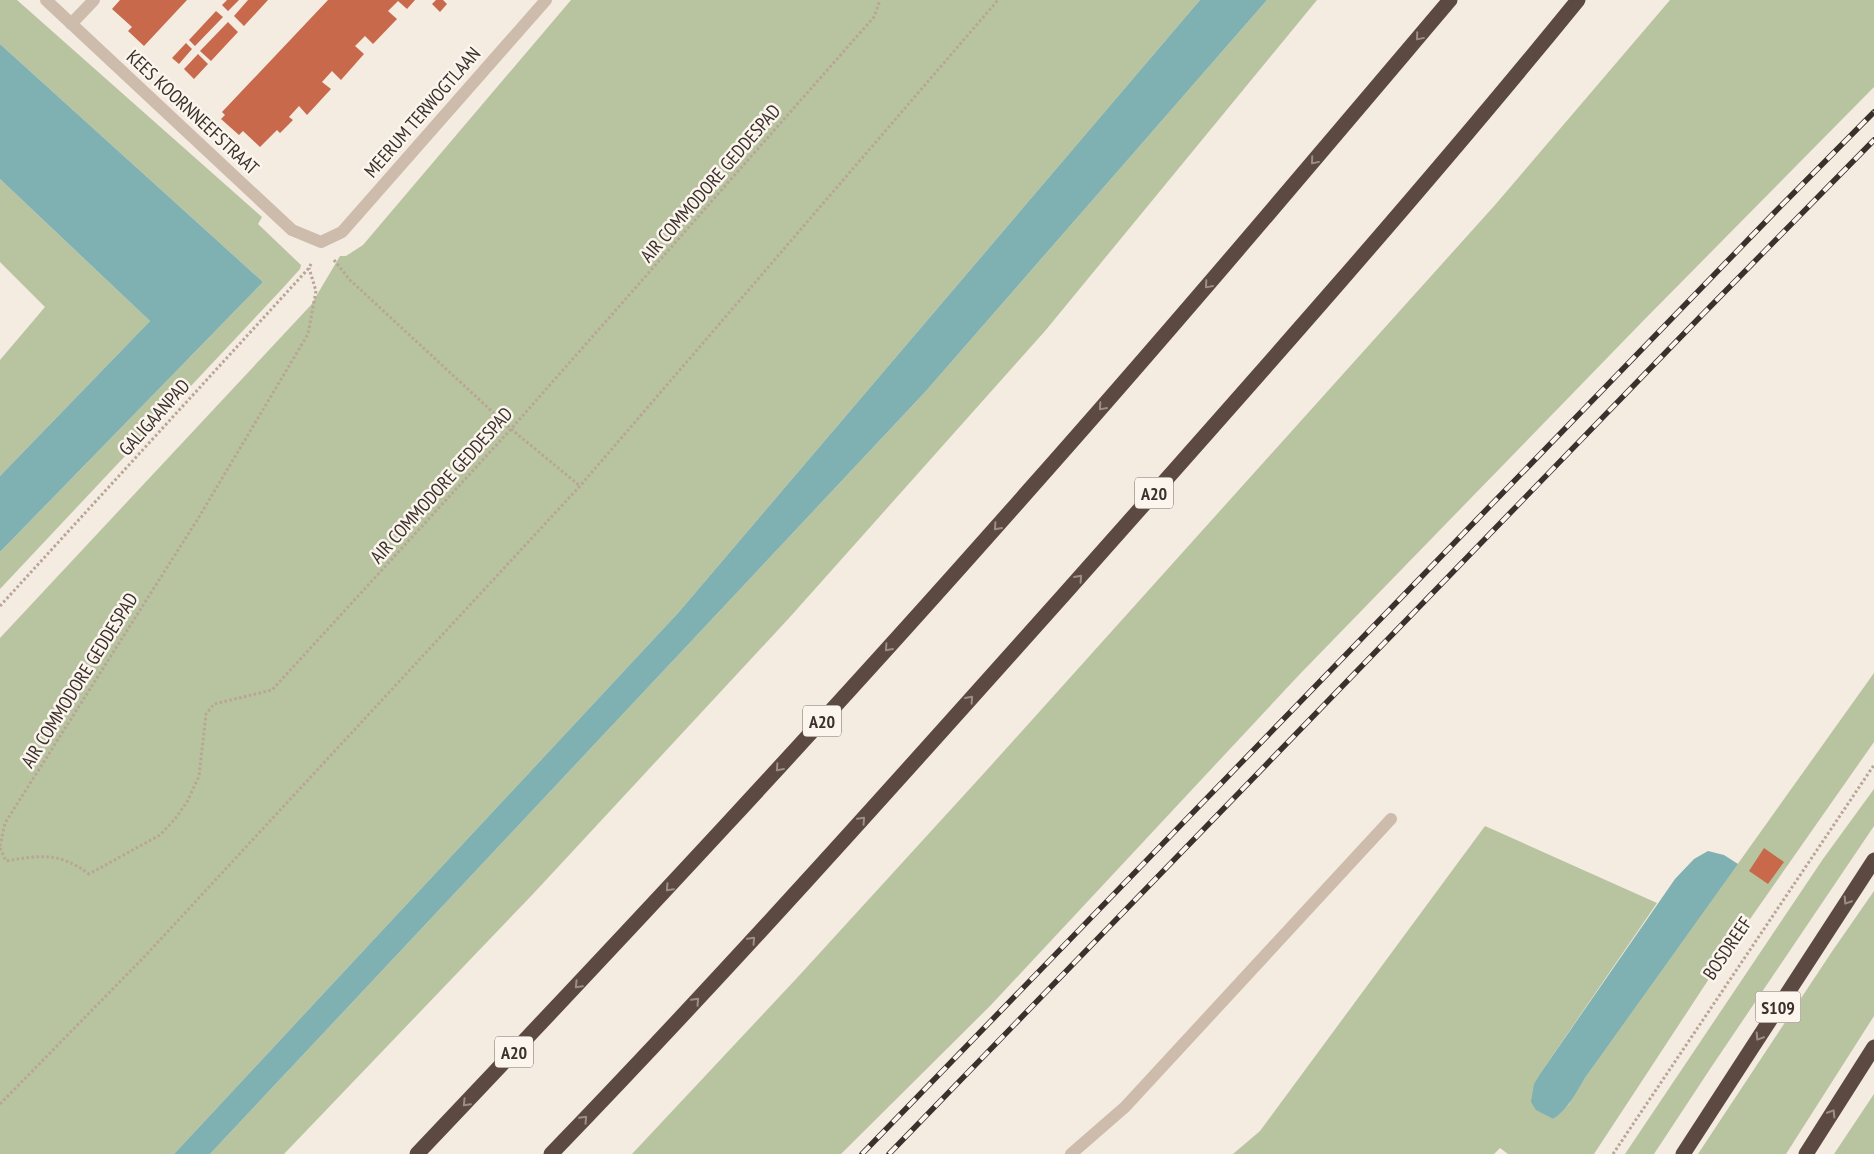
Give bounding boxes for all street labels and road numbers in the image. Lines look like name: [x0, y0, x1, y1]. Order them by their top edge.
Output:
street label: MEERUM TERWOGTLAAN: [359, 42, 485, 182]
street label: KEES KOORNNEEFSTRAAT: [122, 45, 264, 180]
street label: AIR COMMODORE GEDDESPAD: [635, 99, 785, 267]
street label: GALIGAANPAD: [113, 374, 195, 460]
street label: AIR COMMODORE GEDDESPAD: [365, 402, 517, 568]
road number: A20: [1135, 478, 1173, 508]
street label: AIR COMMODORE GEDDESPAD: [15, 588, 143, 772]
road number: A20: [803, 706, 841, 736]
street label: BOSDREEF: [1697, 912, 1757, 984]
road number: S109: [1756, 992, 1800, 1022]
road number: A20: [495, 1036, 533, 1068]

